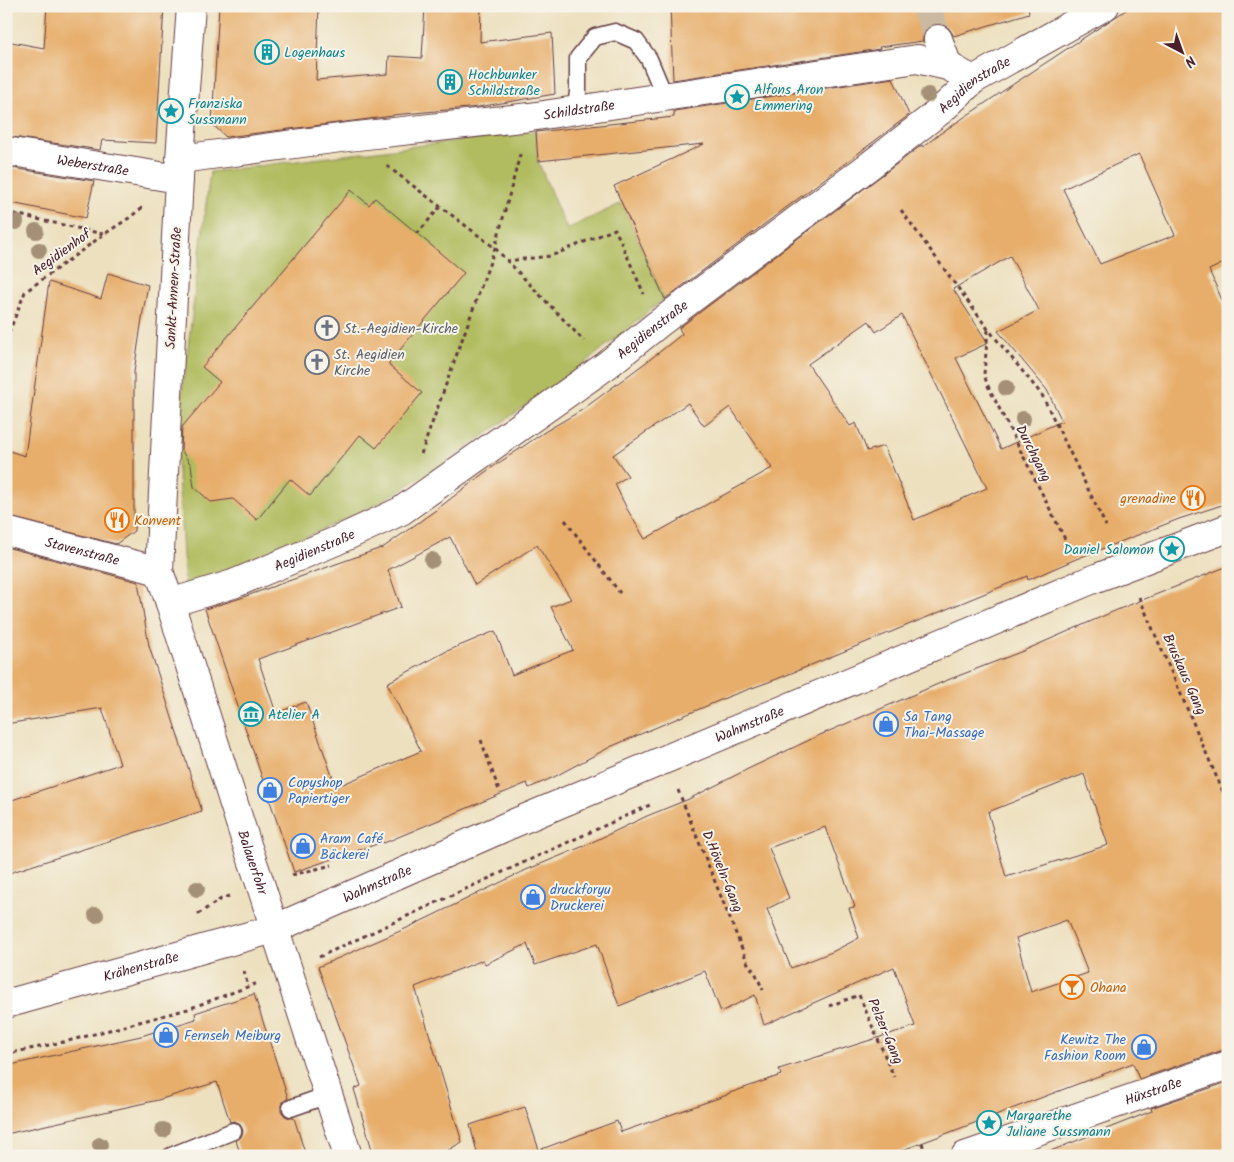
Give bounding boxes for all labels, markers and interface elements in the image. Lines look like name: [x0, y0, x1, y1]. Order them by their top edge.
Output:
north arrow: [1156, 28, 1206, 78]
building icon: Logenhaus: [254, 39, 280, 65]
place label: Logenhaus: [284, 42, 345, 64]
text: N: [1179, 50, 1200, 72]
street label: Aegidienstraße: [934, 51, 1016, 119]
place label: Hochbunker Schildstraße: [468, 64, 541, 102]
building icon: Hochbunker Schildstraße: [437, 69, 463, 95]
place label: Alfons Aron Emmering: [754, 79, 824, 117]
place icon: Alfons Aron Emmering: [724, 84, 750, 110]
place label: Franziska Sussmann: [188, 93, 247, 131]
street label: Schildstraße: [542, 94, 617, 127]
place icon: Franziska Sussmann: [158, 98, 184, 124]
street label: Weberstraße: [55, 149, 131, 183]
street label: Aegidienhof: [28, 223, 97, 282]
street label: Sankt-Annen-Straße: [160, 226, 188, 350]
street label: Aegidienstraße: [612, 295, 694, 365]
church icon: St.-Aegidien-Kirche: [314, 315, 340, 341]
place label: St.-Aegidien-Kirche: [344, 318, 459, 340]
place label: St. Aegidien Kirche: [334, 344, 405, 382]
church icon: St. Aegidien Kirche: [304, 349, 330, 375]
street label: Durchgang: [1009, 421, 1057, 486]
restaurant icon: grenadine: [1180, 485, 1206, 511]
place label: grenadine: [1119, 488, 1177, 510]
restaurant icon: Konvent: [104, 507, 130, 533]
place label: Konvent: [134, 510, 182, 532]
street label: Aegidienstraße: [271, 523, 359, 578]
street label: Stavenstraße: [43, 532, 123, 572]
place icon: Daniel Salomon: [1159, 536, 1185, 562]
place label: Daniel Salomon: [1064, 539, 1154, 561]
street label: Bruskaus Gang: [1156, 630, 1212, 719]
street label: Wahmstraße: [712, 700, 788, 749]
museum icon: Atelier A: [238, 701, 264, 727]
place label: Atelier A: [268, 704, 320, 726]
place label: Sa Tang Thai-Massage: [904, 706, 985, 744]
shop icon: Sa Tang Thai-Massage: [873, 711, 899, 737]
place label: Copyshop Papiertiger: [288, 772, 351, 810]
shop icon: Copyshop Papiertiger: [257, 777, 283, 803]
street label: Balauerfohr: [231, 827, 273, 899]
street label: D.Höveln-Gang: [696, 827, 749, 916]
place label: Aram Café Bäckerei: [320, 828, 384, 866]
shop icon: Aram Café Bäckerei: [290, 833, 316, 859]
street label: Wahmstraße: [340, 859, 416, 909]
place label: druckforyu Druckerei: [550, 879, 611, 917]
shop icon: druckforyu Druckerei: [520, 884, 546, 910]
street label: Krähenstraße: [101, 946, 182, 988]
bar icon: Ohana: [1059, 974, 1085, 1000]
place label: Ohana: [1090, 977, 1127, 999]
street label: Pelzer-Gang: [861, 995, 909, 1068]
shop icon: Fernseh Meiburg: [153, 1022, 179, 1048]
place label: Fernseh Meiburg: [184, 1025, 281, 1047]
place label: Kewitz The Fashion Room: [1044, 1029, 1127, 1067]
shop icon: Kewitz The Fashion Room: [1131, 1034, 1157, 1060]
street label: Hüxstraße: [1122, 1072, 1186, 1112]
place label: Margarethe Juliane Sussmann: [1006, 1105, 1111, 1143]
place icon: Margarethe Juliane Sussmann: [976, 1110, 1002, 1136]

